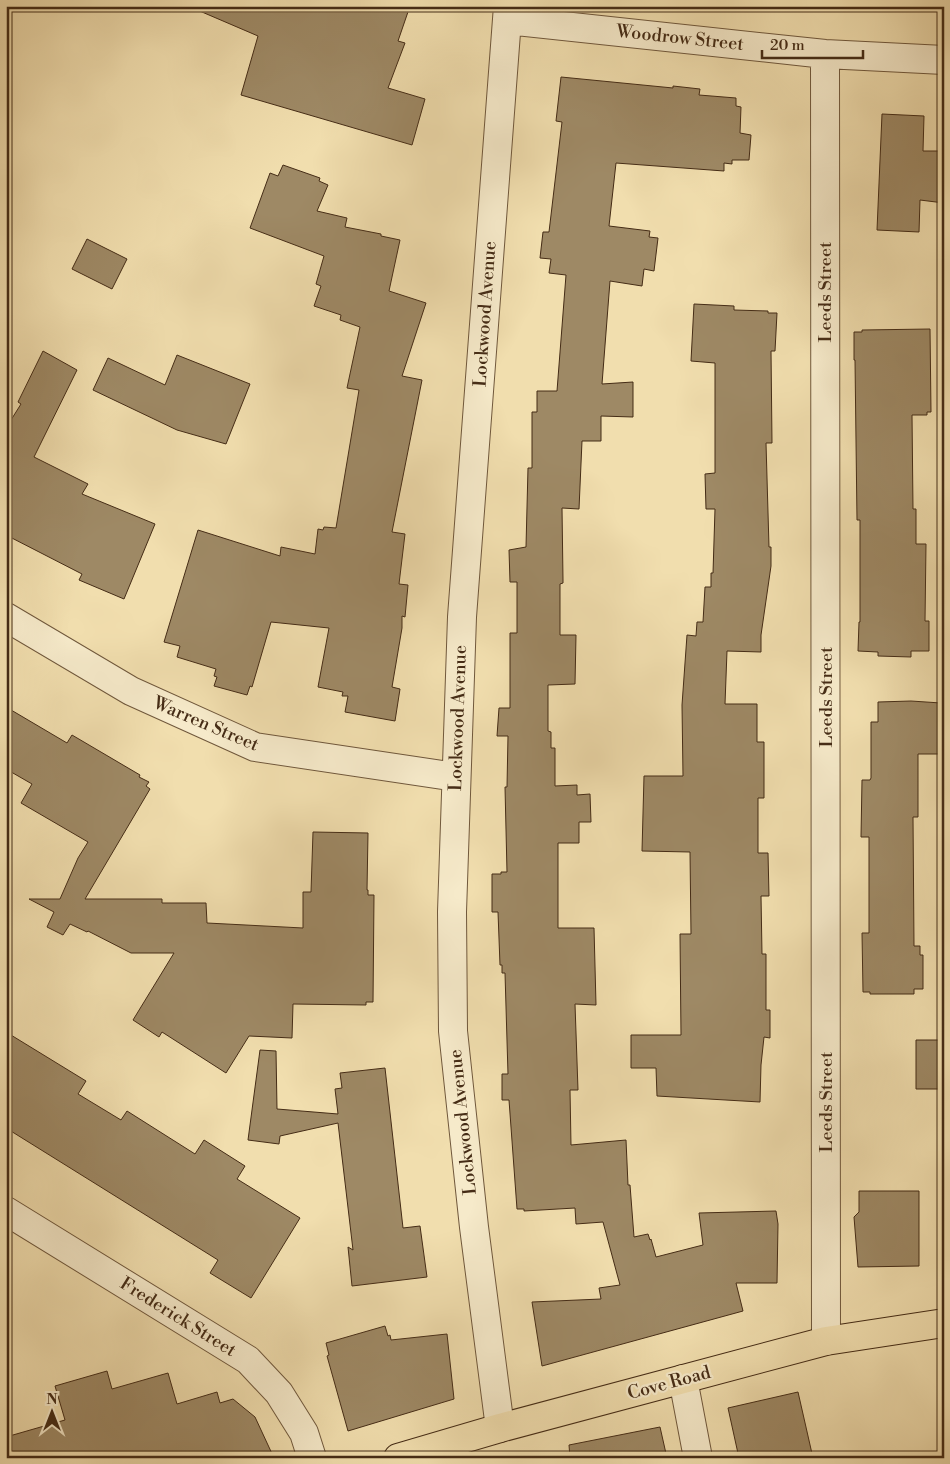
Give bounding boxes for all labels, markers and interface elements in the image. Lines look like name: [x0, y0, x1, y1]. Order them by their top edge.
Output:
street label: Woodrow Street: [614, 20, 745, 56]
scale bar: [762, 28, 864, 60]
text: 20 m: [770, 36, 805, 55]
street label: Lockwood Avenue: [468, 240, 502, 388]
street label: Leeds Street: [814, 241, 837, 342]
street label: Lockwood Avenue: [444, 645, 472, 791]
street label: Leeds Street: [815, 646, 838, 747]
street label: Warren Street: [149, 691, 263, 757]
street label: Lockwood Avenue: [444, 1048, 482, 1196]
street label: Leeds Street: [815, 1051, 838, 1152]
street label: Frederick Street: [116, 1272, 241, 1362]
street label: Cove Road: [625, 1361, 714, 1405]
north arrow: [28, 1386, 78, 1436]
text: N: [46, 1391, 58, 1409]

